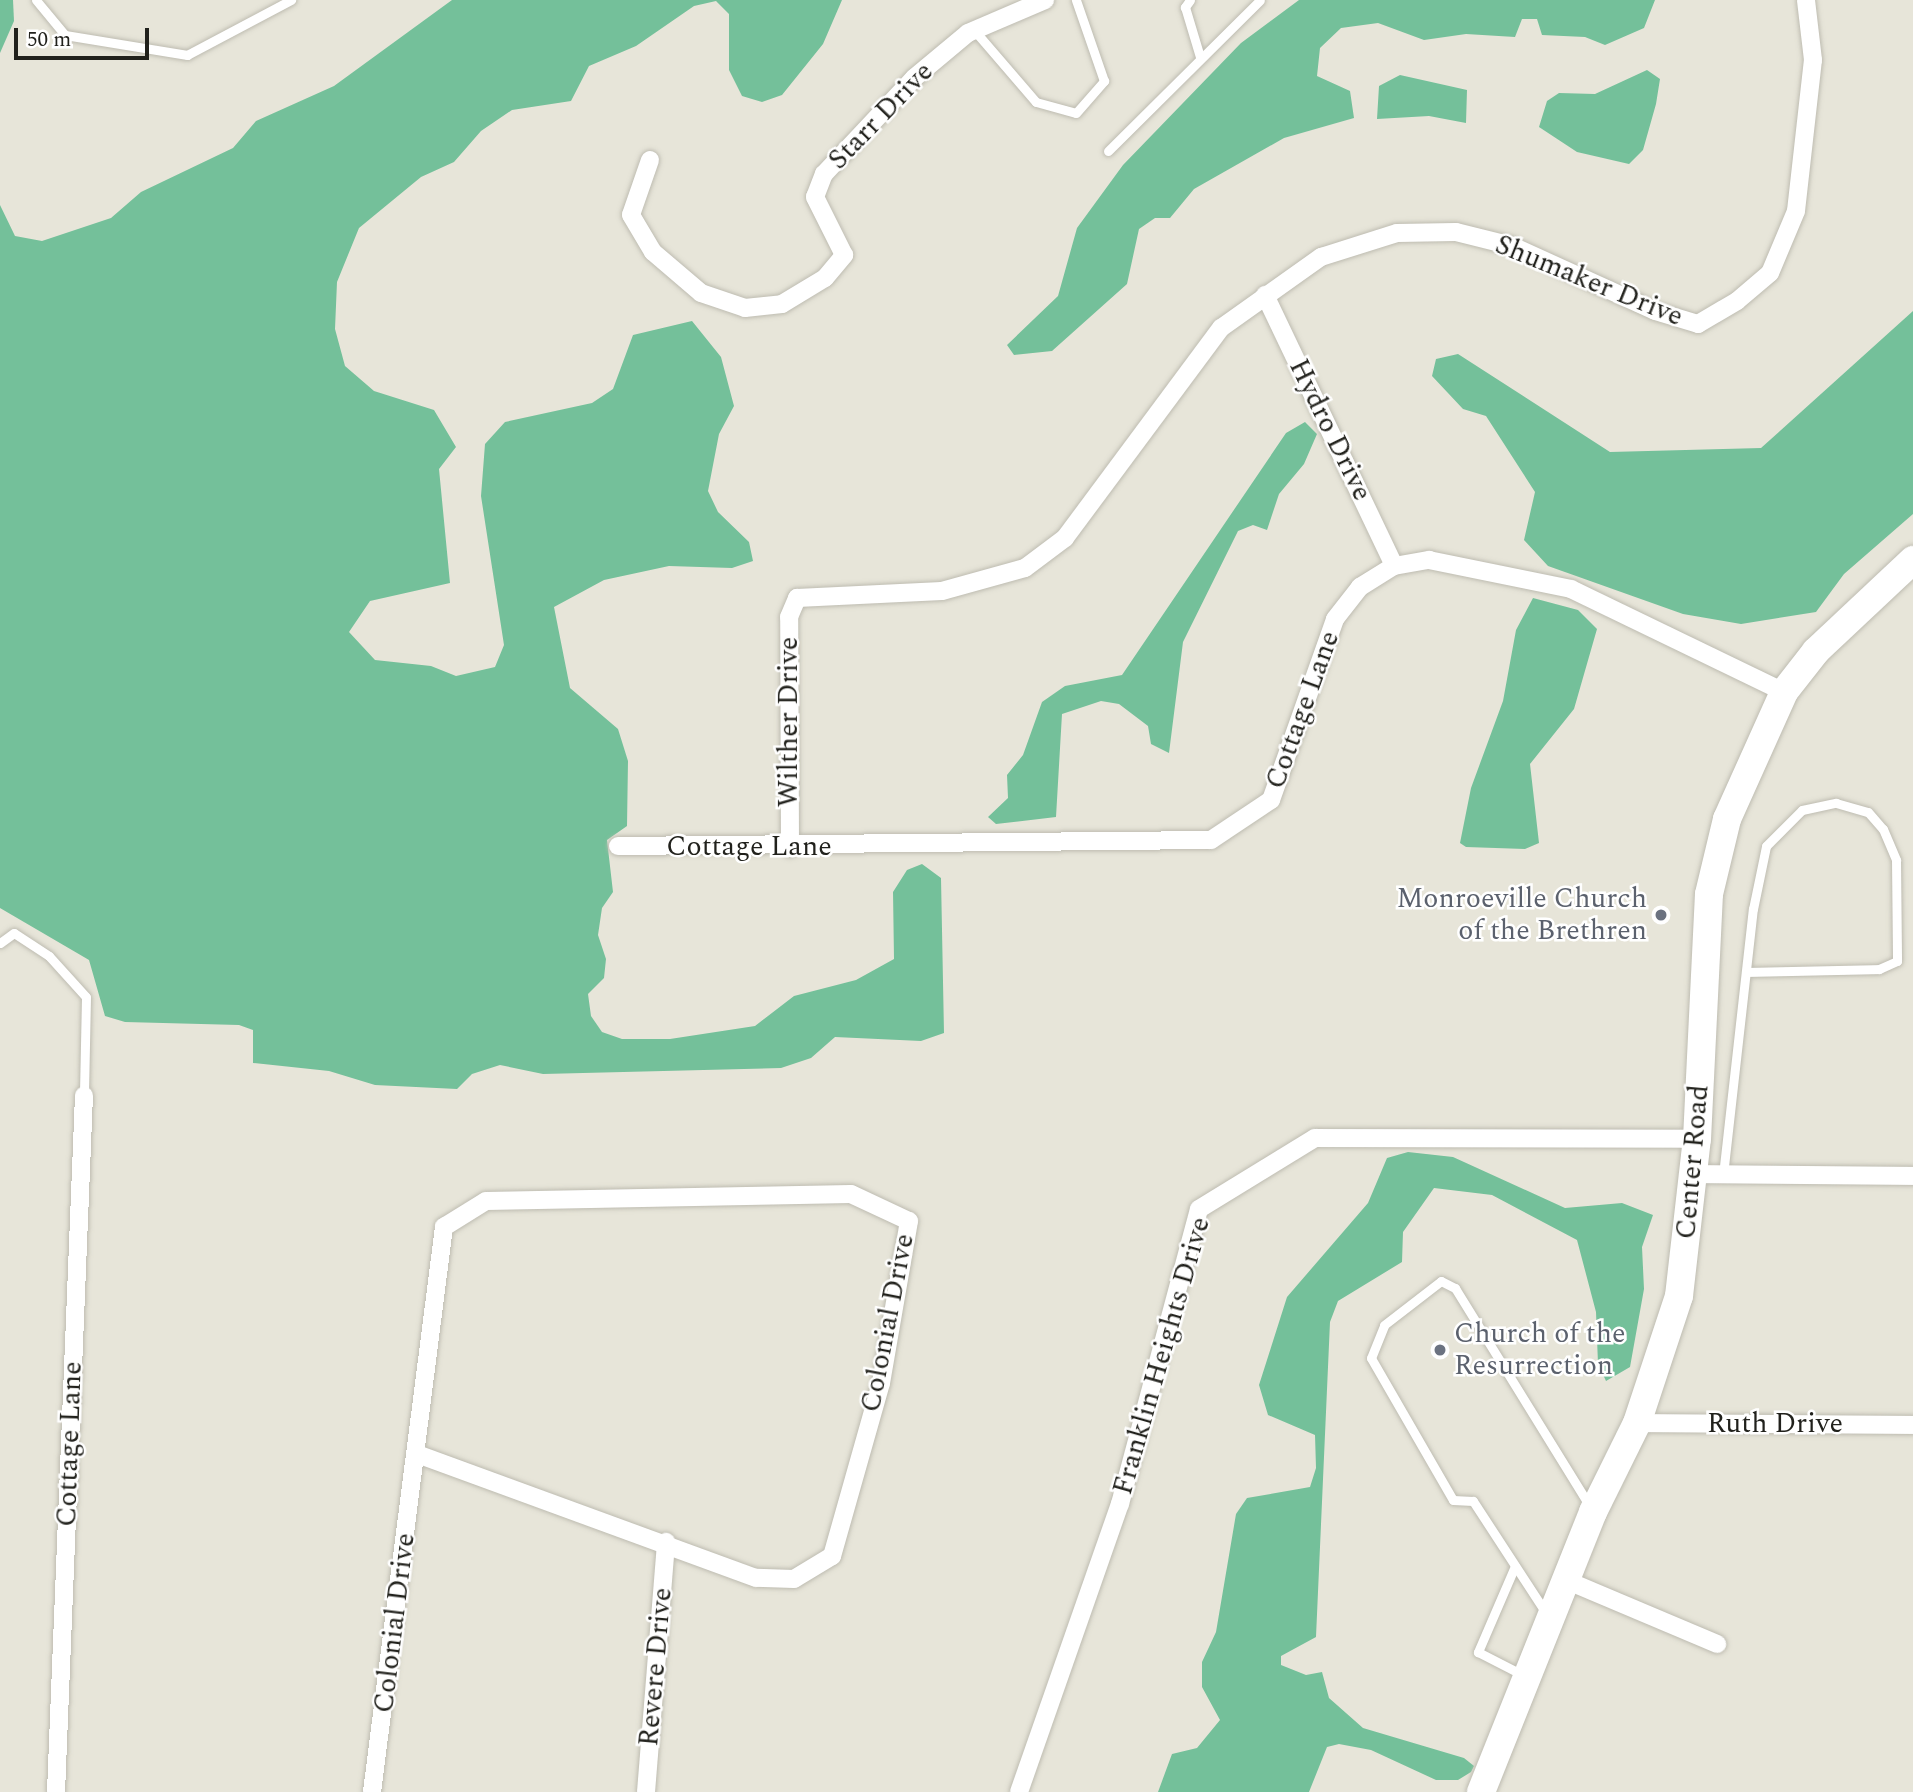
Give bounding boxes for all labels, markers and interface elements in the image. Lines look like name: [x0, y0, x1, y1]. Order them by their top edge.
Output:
scale bar: [18, 14, 152, 58]
text: 50 m: [27, 24, 71, 56]
street label: Starr Drive: [821, 55, 941, 177]
street label: Shumaker Drive: [1490, 228, 1688, 334]
street label: Hydro Drive: [1281, 354, 1379, 506]
street label: Cottage Lane: [1259, 626, 1347, 794]
street label: Wilther Drive: [772, 637, 806, 807]
street label: Cottage Lane: [666, 830, 832, 864]
place label: Monroeville Church of the Brethren: [1396, 882, 1647, 948]
marker: Monroeville Church of the Brethren: [1653, 907, 1669, 923]
street label: Center Road: [1670, 1083, 1716, 1241]
street label: Franklin Heights Drive: [1106, 1213, 1218, 1499]
street label: Colonial Drive: [854, 1231, 922, 1415]
place label: Church of the Resurrection: [1454, 1317, 1626, 1383]
marker: Church of the Resurrection: [1432, 1342, 1448, 1358]
street label: Cottage Lane: [50, 1361, 90, 1527]
street label: Ruth Drive: [1707, 1407, 1843, 1441]
street label: Colonial Drive: [367, 1531, 423, 1715]
street label: Revere Drive: [632, 1586, 680, 1748]

